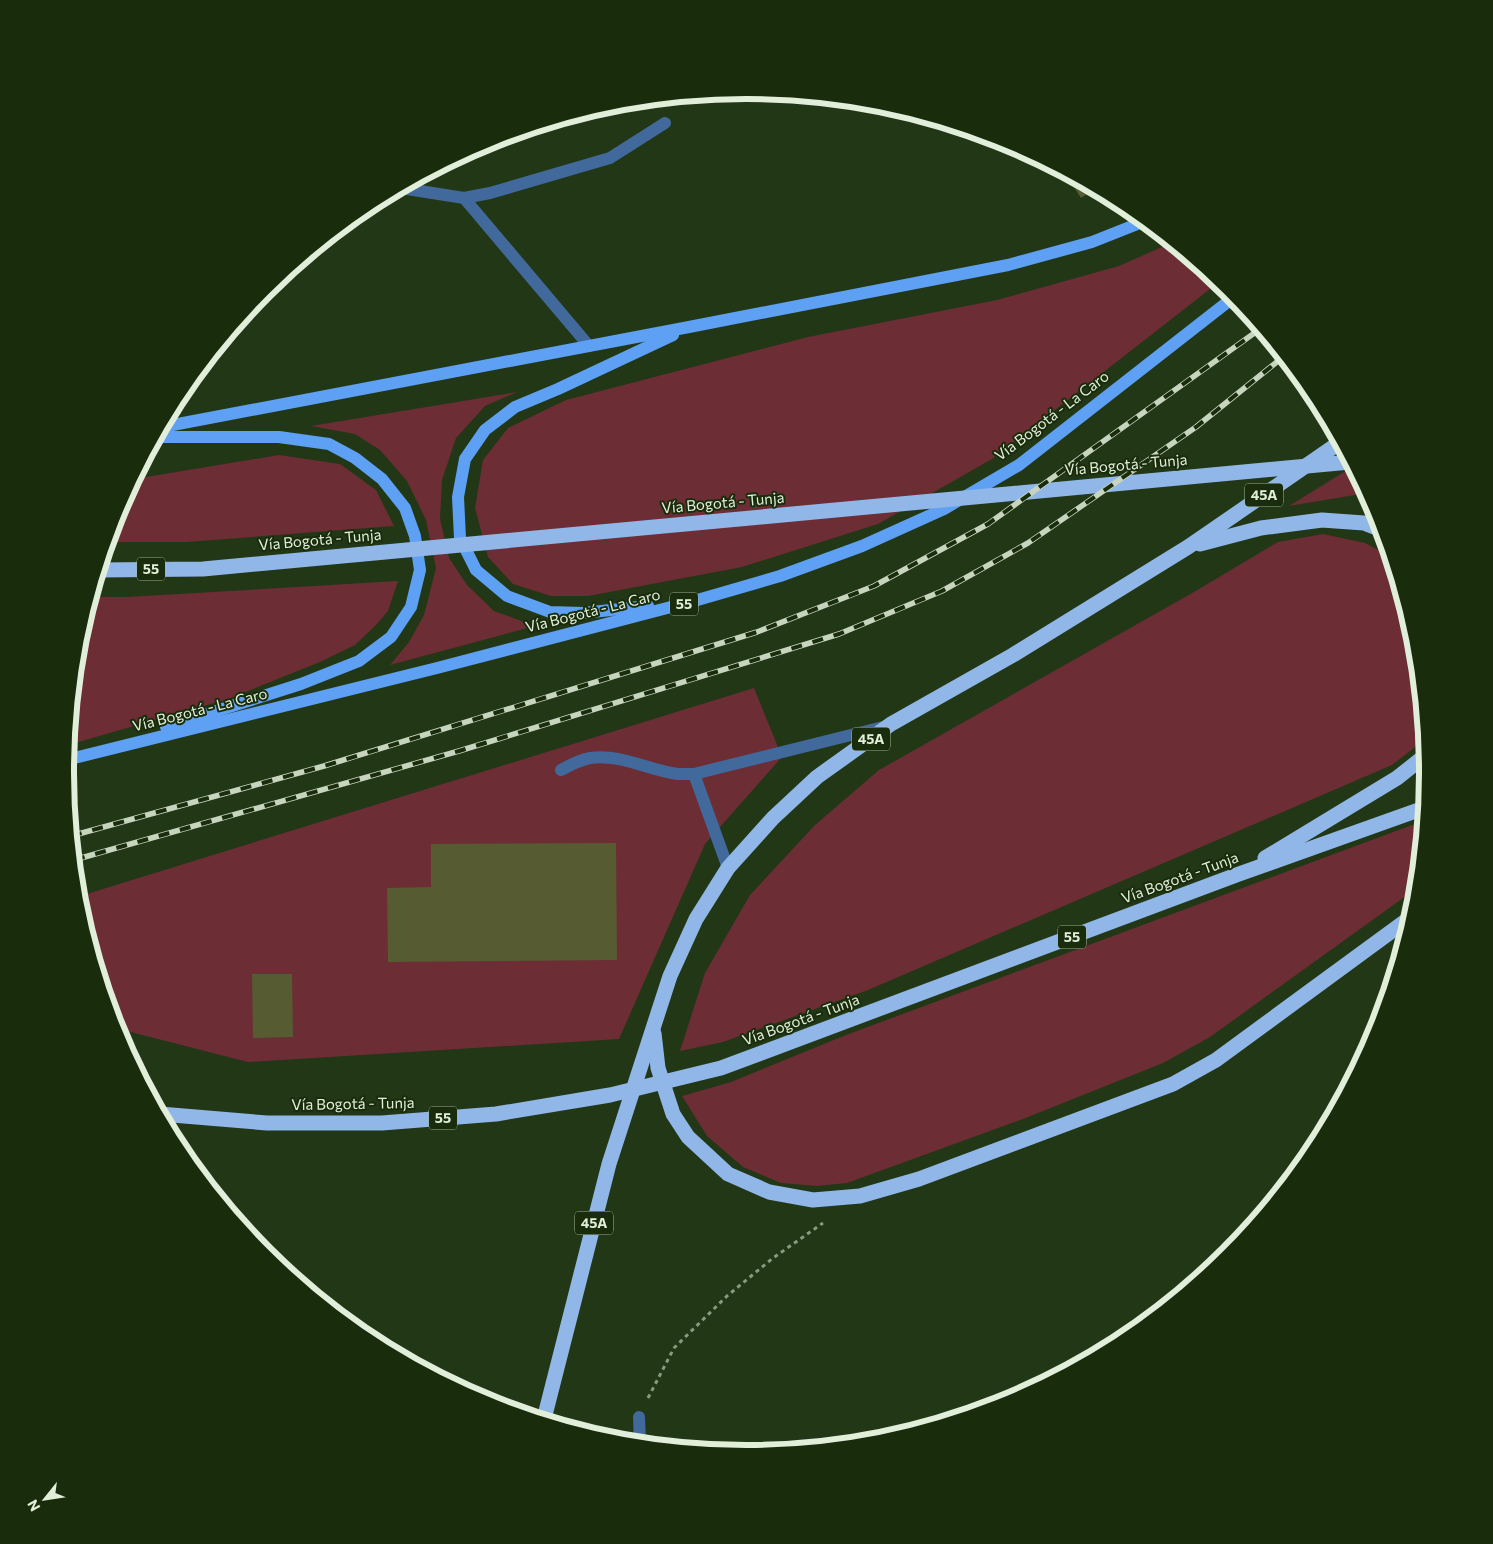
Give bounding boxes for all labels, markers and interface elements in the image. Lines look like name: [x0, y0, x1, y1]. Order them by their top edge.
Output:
street label: Vía Bogotá - La Caro: [991, 366, 1112, 464]
street label: Vía Bogotá - Tunja: [1064, 450, 1188, 478]
road number: 45A: [1245, 484, 1283, 506]
street label: Vía Bogotá - Tunja: [661, 488, 785, 516]
street label: Vía Bogotá - Tunja: [258, 525, 382, 553]
road number: 55: [137, 558, 165, 580]
street label: Vía Bogotá - La Caro: [523, 585, 662, 635]
road number: 55: [670, 592, 698, 616]
street label: Vía Bogotá - La Caro: [130, 684, 269, 734]
road number: 45A: [852, 728, 890, 751]
street label: Vía Bogotá - Tunja: [1119, 848, 1241, 907]
road number: 55: [1058, 926, 1086, 949]
street label: Vía Bogotá - Tunja: [740, 990, 862, 1049]
street label: Vía Bogotá - Tunja: [291, 1093, 415, 1113]
road number: 55: [429, 1106, 457, 1130]
road number: 45A: [575, 1212, 613, 1234]
north arrow: [20, 1474, 70, 1524]
text: N: [23, 1497, 43, 1515]

